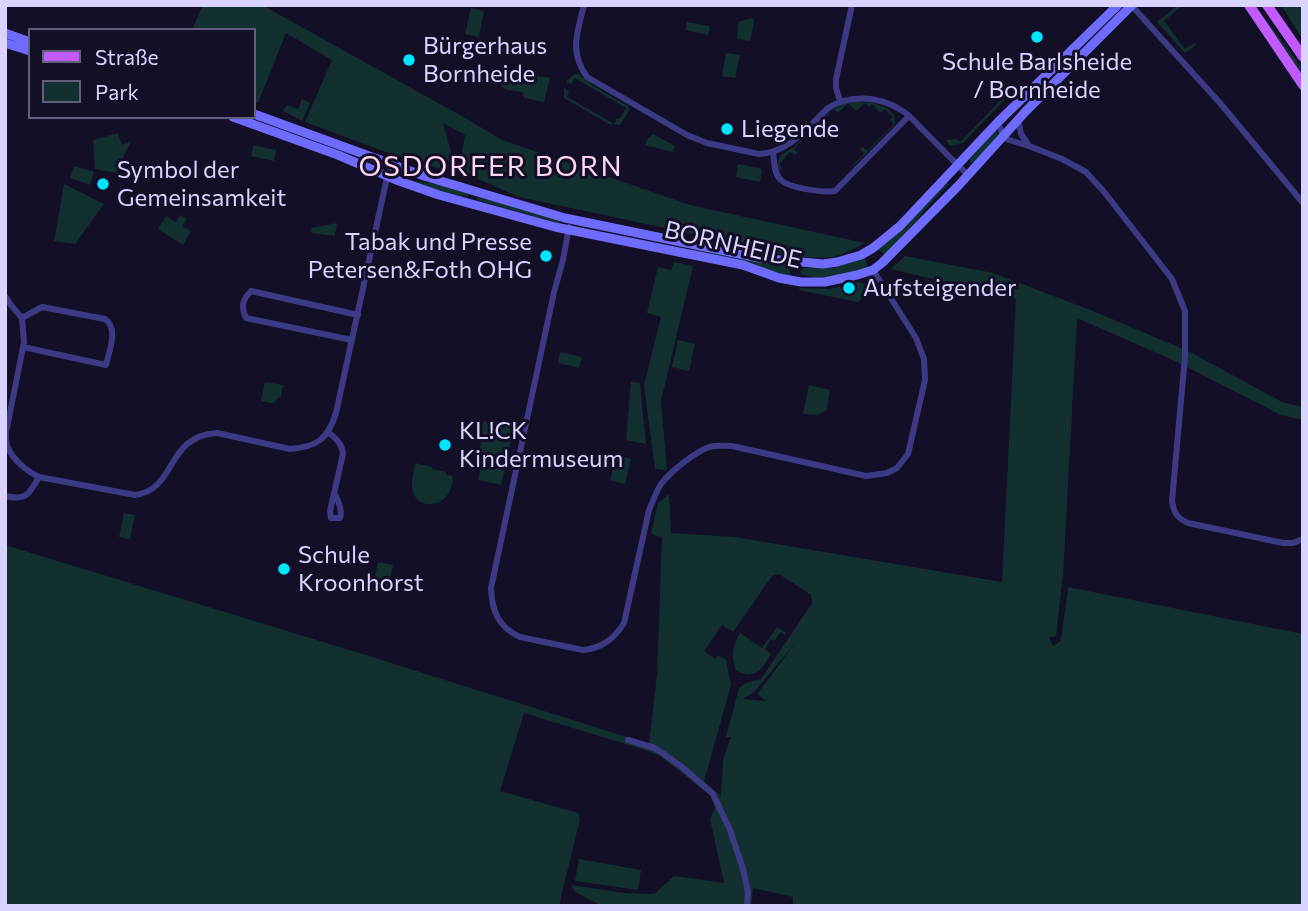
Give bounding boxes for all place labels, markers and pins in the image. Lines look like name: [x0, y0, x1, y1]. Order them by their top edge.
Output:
marker: Schule Barlsheide / Bornheide: [1029, 29, 1045, 45]
place label: Bürgerhaus Bornheide: [423, 32, 547, 88]
place label: Schule Barlsheide / Bornheide: [942, 48, 1132, 104]
marker: Bürgerhaus Bornheide: [401, 52, 417, 68]
place label: Liegende: [741, 115, 839, 143]
marker: Liegende: [719, 121, 735, 137]
place label: Symbol der Gemeinsamkeit: [117, 156, 286, 212]
marker: Symbol der Gemeinsamkeit: [95, 176, 111, 192]
place label: Tabak und Presse Petersen&Foth OHG: [308, 228, 532, 284]
marker: Tabak und Presse Petersen&Foth OHG: [538, 248, 554, 264]
place label: Aufsteigender: [863, 274, 1016, 302]
marker: Aufsteigender: [841, 280, 857, 296]
place label: KL!CK Kindermuseum: [459, 417, 623, 473]
marker: KL!CK Kindermuseum: [437, 437, 453, 453]
place label: Schule Kroonhorst: [298, 541, 424, 597]
marker: Schule Kroonhorst: [276, 561, 292, 577]

